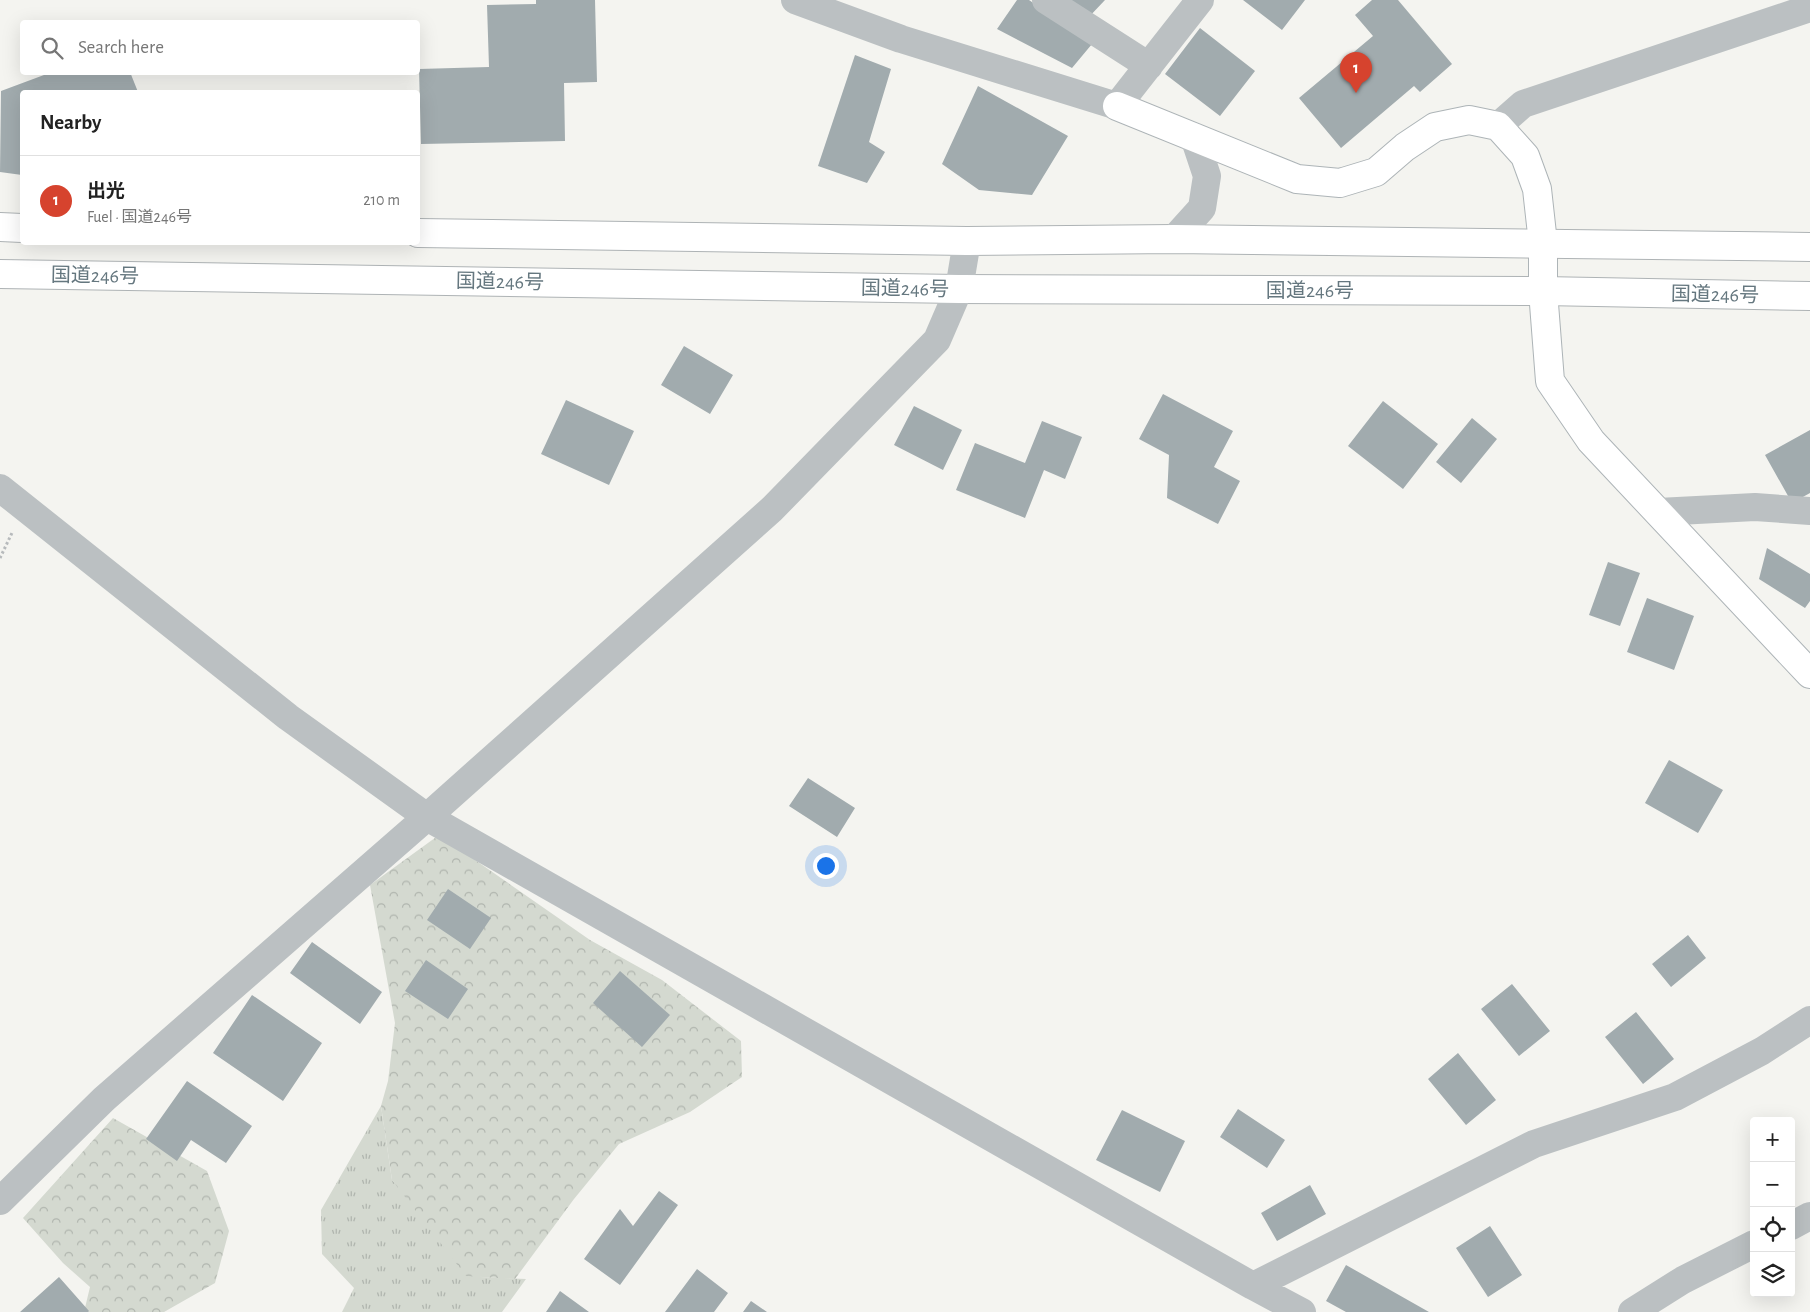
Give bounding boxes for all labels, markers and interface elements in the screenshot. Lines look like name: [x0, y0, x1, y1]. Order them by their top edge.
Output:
search box: [20, 20, 420, 75]
icon: search: [38, 34, 66, 62]
text: Search here: [78, 38, 164, 57]
pin: 1: [1340, 52, 1372, 93]
text: Nearby: [40, 112, 101, 133]
text: 出光: [87, 182, 125, 201]
text: 1: [53, 192, 59, 208]
text: 210 m: [363, 192, 400, 208]
text: Fuel · 国道246号: [87, 209, 192, 225]
street label: 国道246号: [51, 264, 139, 287]
street label: 国道246号: [456, 270, 544, 293]
street label: 国道246号: [861, 277, 949, 300]
street label: 国道246号: [1266, 280, 1354, 301]
street label: 国道246号: [1671, 283, 1759, 306]
your location: [813, 853, 839, 879]
map controls: [1750, 1117, 1795, 1297]
button: +: [1750, 1117, 1795, 1162]
button: −: [1750, 1162, 1795, 1207]
button: locate: [1750, 1207, 1795, 1252]
button: layers: [1750, 1252, 1795, 1297]

